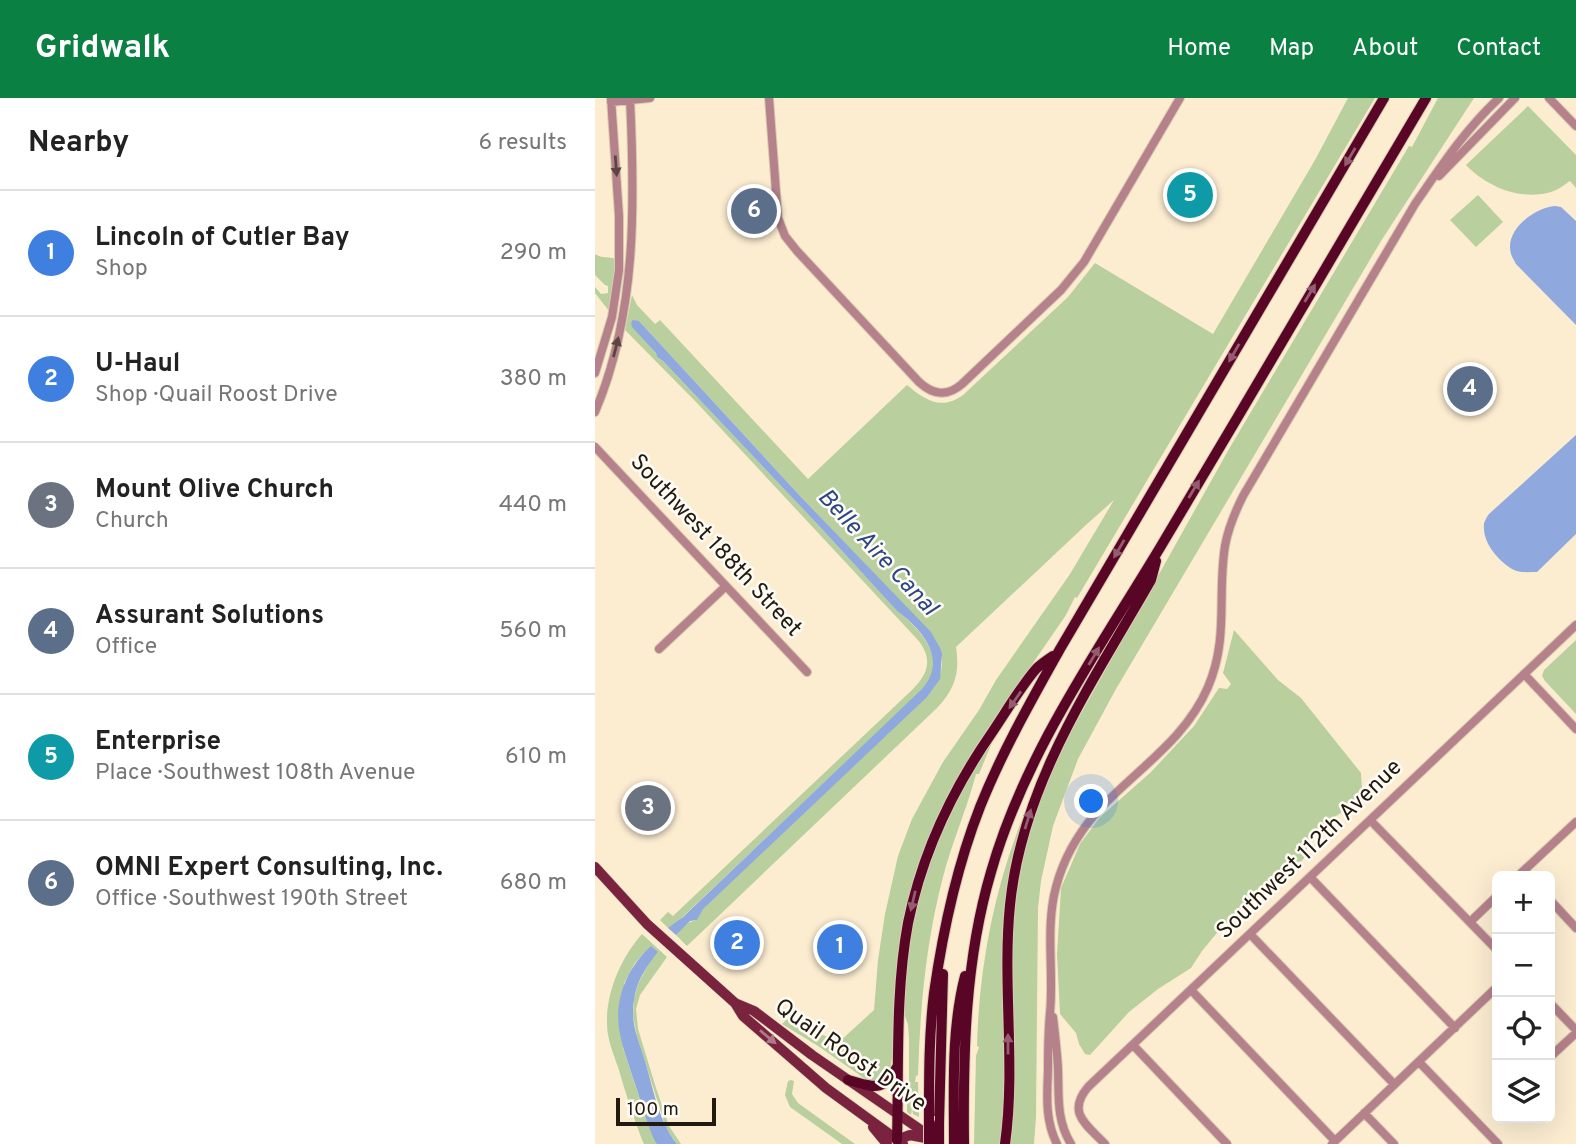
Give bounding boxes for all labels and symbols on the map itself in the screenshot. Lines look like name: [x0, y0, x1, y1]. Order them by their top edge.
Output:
one-way arrow: [1343, 147, 1356, 166]
one-way arrow: [610, 155, 621, 177]
pin: 5: [1167, 169, 1213, 221]
pin: 6: [731, 185, 777, 237]
one-way arrow: [1304, 284, 1316, 303]
one-way arrow: [611, 336, 622, 358]
one-way arrow: [1229, 343, 1241, 363]
pin: 4: [1447, 363, 1493, 415]
street label: Southwest 188th Street: [623, 449, 807, 643]
one-way arrow: [1188, 480, 1200, 499]
water label: Belle Aire Canal: [810, 483, 945, 624]
one-way arrow: [1113, 540, 1125, 559]
one-way arrow: [1088, 646, 1101, 665]
one-way arrow: [1008, 691, 1022, 709]
street label: Southwest 112th Avenue: [1211, 754, 1409, 946]
pin: 3: [625, 782, 671, 834]
your location: [1074, 784, 1108, 818]
one-way arrow: [1023, 808, 1033, 829]
one-way arrow: [907, 890, 918, 912]
pin: 2: [714, 917, 760, 969]
pin: 1: [817, 921, 863, 973]
street label: Quail Roost Drive: [768, 993, 932, 1119]
one-way arrow: [759, 1029, 777, 1045]
one-way arrow: [1002, 1033, 1014, 1055]
scale bar: [616, 1095, 716, 1127]

